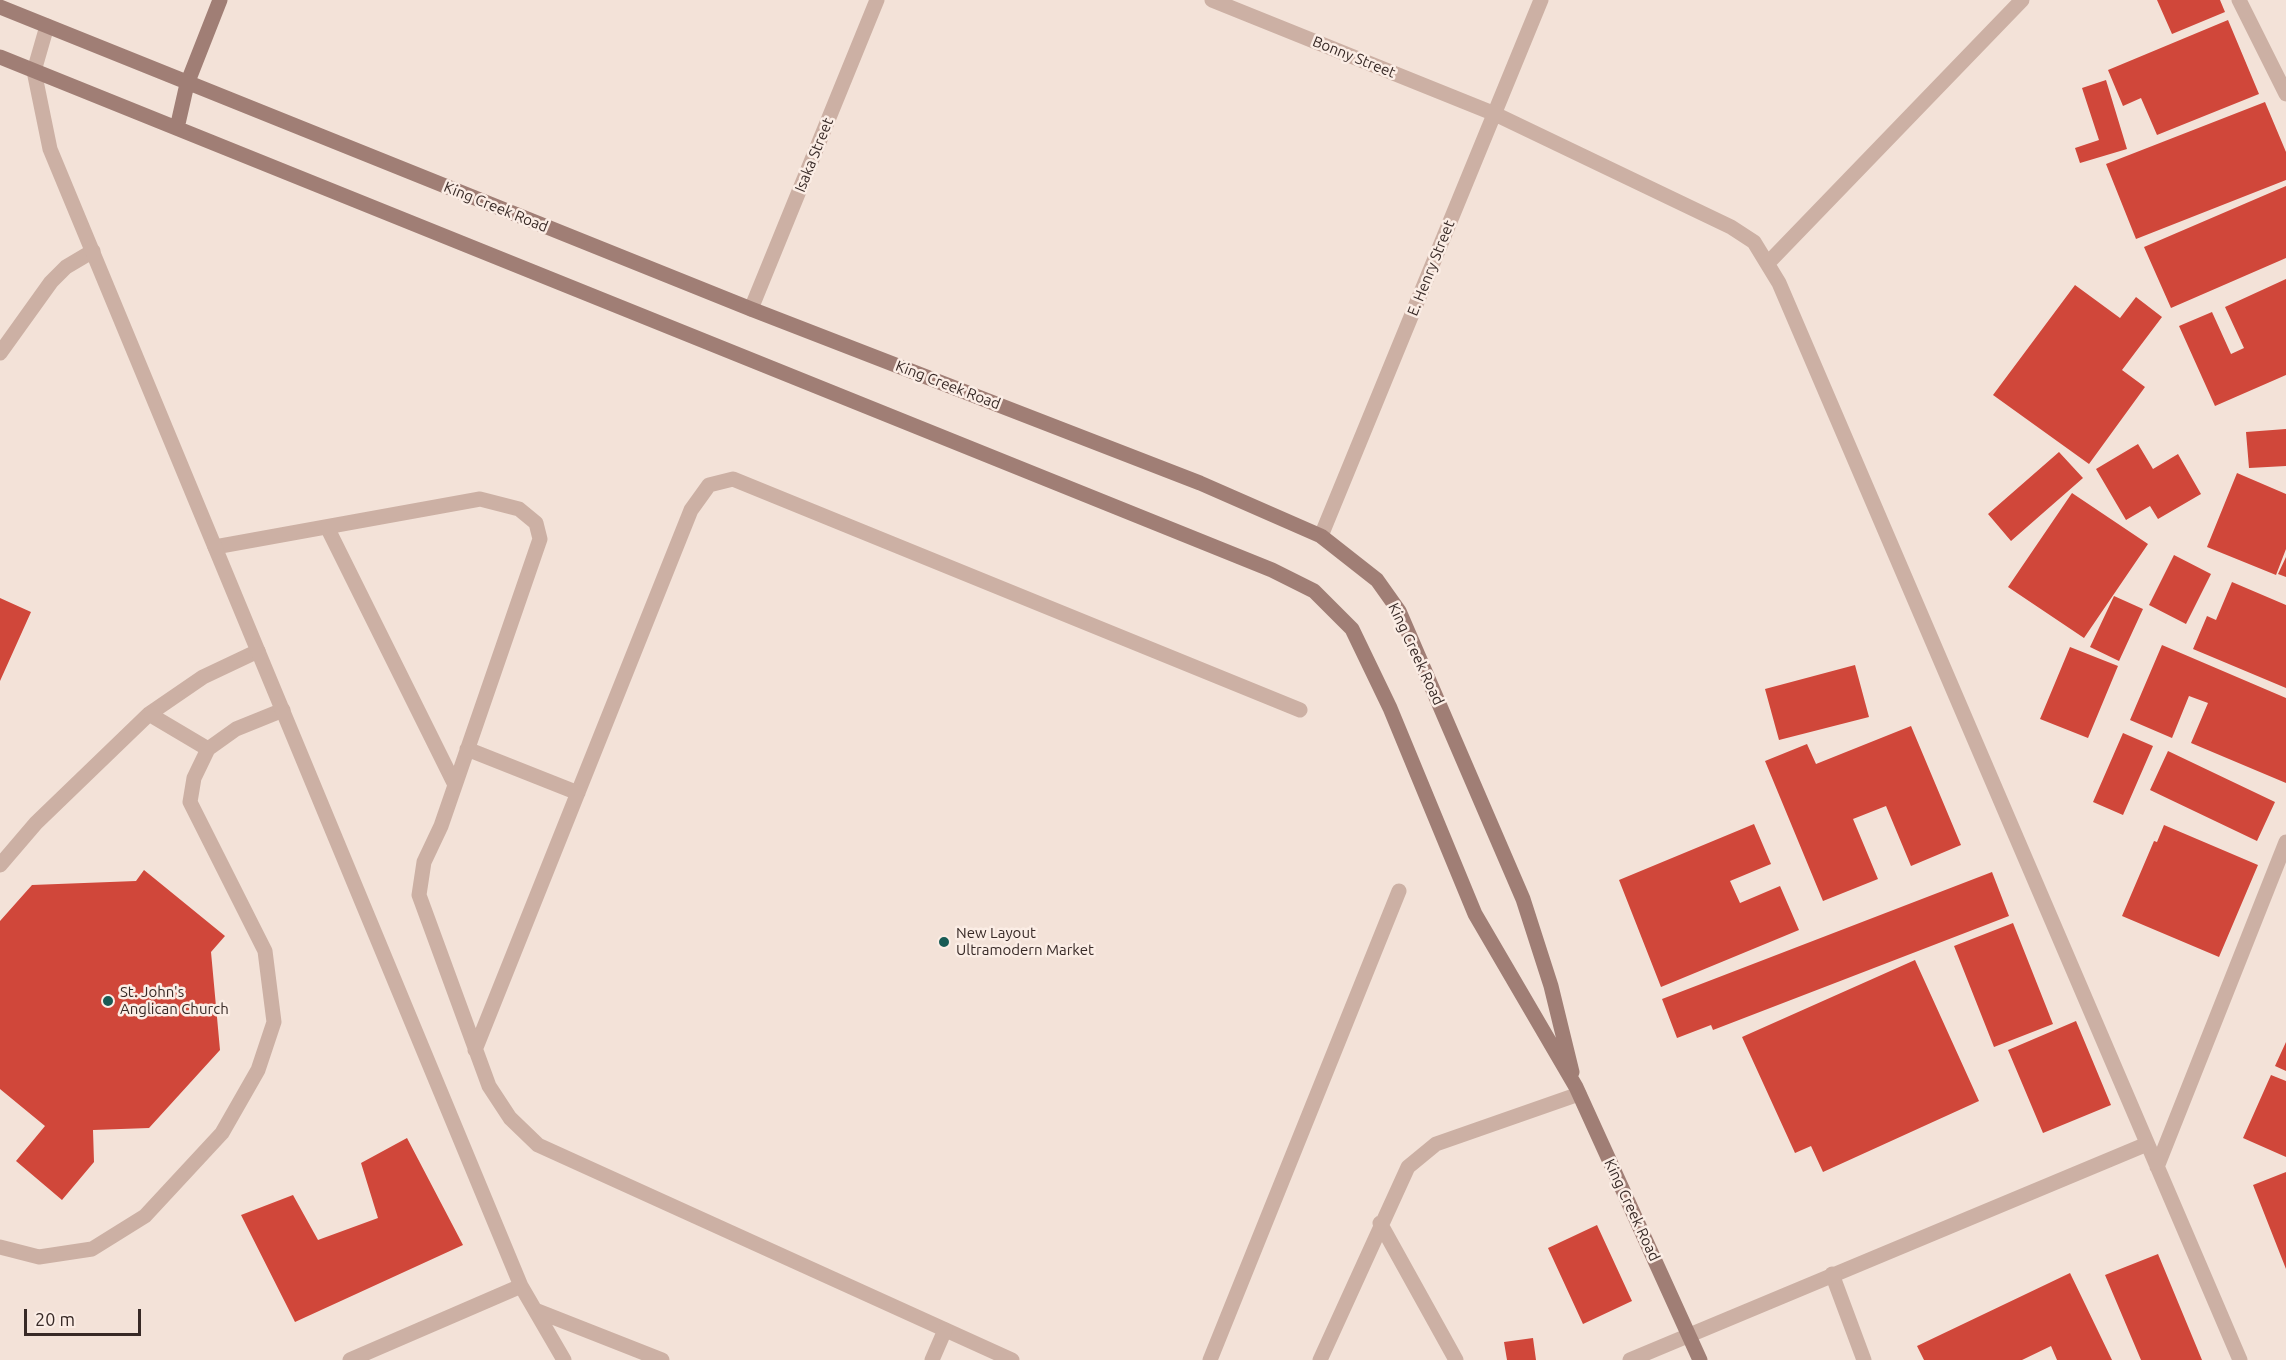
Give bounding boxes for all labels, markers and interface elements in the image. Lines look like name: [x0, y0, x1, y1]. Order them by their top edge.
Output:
street label: Bonny Street: [1310, 32, 1398, 82]
street label: Isaka Street: [791, 115, 837, 195]
street label: King Creek Road: [441, 178, 551, 236]
street label: E. Henry Street: [1404, 218, 1458, 318]
street label: King Creek Road: [893, 357, 1003, 413]
street label: King Creek Road: [1384, 600, 1448, 708]
place label: New Layout Ultramodern Market: [956, 924, 1094, 959]
marker: New Layout Ultramodern Market: [937, 935, 951, 949]
place label: St. John's Anglican Church: [120, 983, 229, 1018]
marker: St. John's Anglican Church: [101, 994, 115, 1008]
street label: King Creek Road: [1600, 1156, 1664, 1264]
scale bar: [27, 1297, 144, 1335]
text: 20 m: [35, 1309, 75, 1329]

